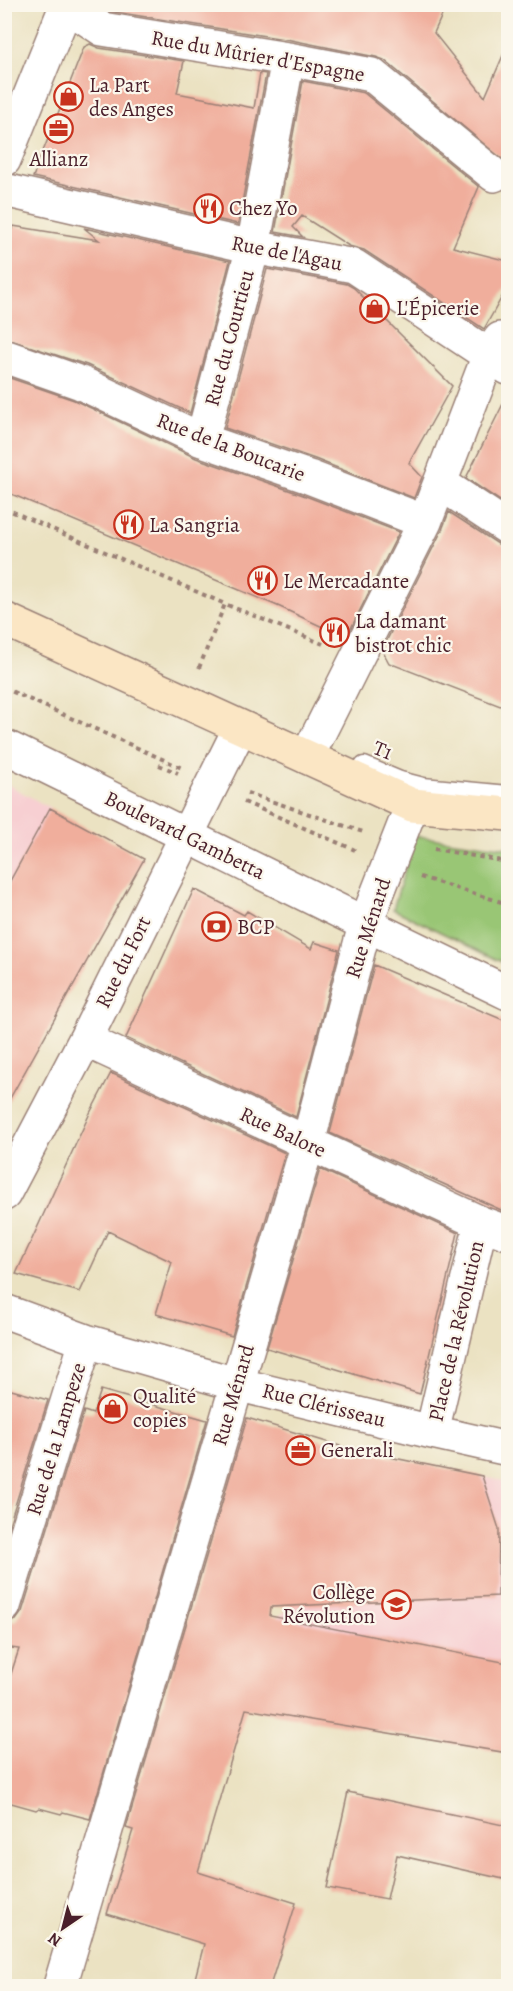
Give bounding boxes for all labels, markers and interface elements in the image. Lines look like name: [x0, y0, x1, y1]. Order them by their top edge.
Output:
street label: Rue du Mûrier d'Espagne: [149, 23, 367, 89]
place label: La Part des Anges: [89, 71, 174, 123]
shop icon: La Part des Anges: [52, 81, 84, 113]
office icon: Allianz: [43, 112, 75, 144]
place label: Allianz: [29, 145, 88, 173]
restaurant icon: Chez Yo: [192, 192, 224, 224]
place label: Chez Yo: [229, 194, 298, 222]
street label: Rue de l'Agau: [229, 229, 345, 278]
street label: Rue du Courtieu: [197, 266, 261, 409]
shop icon: L'Épicerie: [359, 292, 391, 324]
place label: L'Épicerie: [396, 294, 479, 322]
street label: Rue de la Boucarie: [153, 406, 309, 488]
restaurant icon: La Sangria: [112, 509, 144, 541]
place label: La Sangria: [149, 511, 240, 539]
restaurant icon: Le Mercadante: [246, 565, 278, 597]
place label: Le Mercadante: [283, 567, 409, 595]
place label: La damant bistrot chic: [355, 607, 451, 659]
restaurant icon: La damant bistrot chic: [318, 617, 350, 649]
street label: T1: [369, 734, 397, 766]
street label: Boulevard Gambetta: [100, 784, 270, 886]
street label: Rue Ménard: [339, 873, 398, 982]
street label: Rue du Fort: [89, 911, 157, 1013]
bank icon: BCP: [200, 911, 232, 943]
place label: BCP: [237, 913, 275, 941]
street label: Rue Balore: [235, 1100, 331, 1164]
street label: Place de la Révolution: [422, 1238, 490, 1424]
street label: Rue Ménard: [205, 1340, 261, 1449]
street label: Rue de la Lampeze: [19, 1359, 93, 1519]
street label: Rue Clérisseau: [259, 1376, 389, 1434]
place label: Qualité copies: [133, 1382, 196, 1434]
shop icon: Qualité copies: [96, 1392, 128, 1424]
office icon: Generali: [284, 1434, 316, 1466]
place label: Generali: [321, 1436, 394, 1464]
place label: Collège Révolution: [283, 1578, 375, 1630]
school or university icon: Collège Révolution: [380, 1588, 412, 1620]
north arrow: [33, 1898, 93, 1958]
text: N: [44, 1927, 66, 1952]

